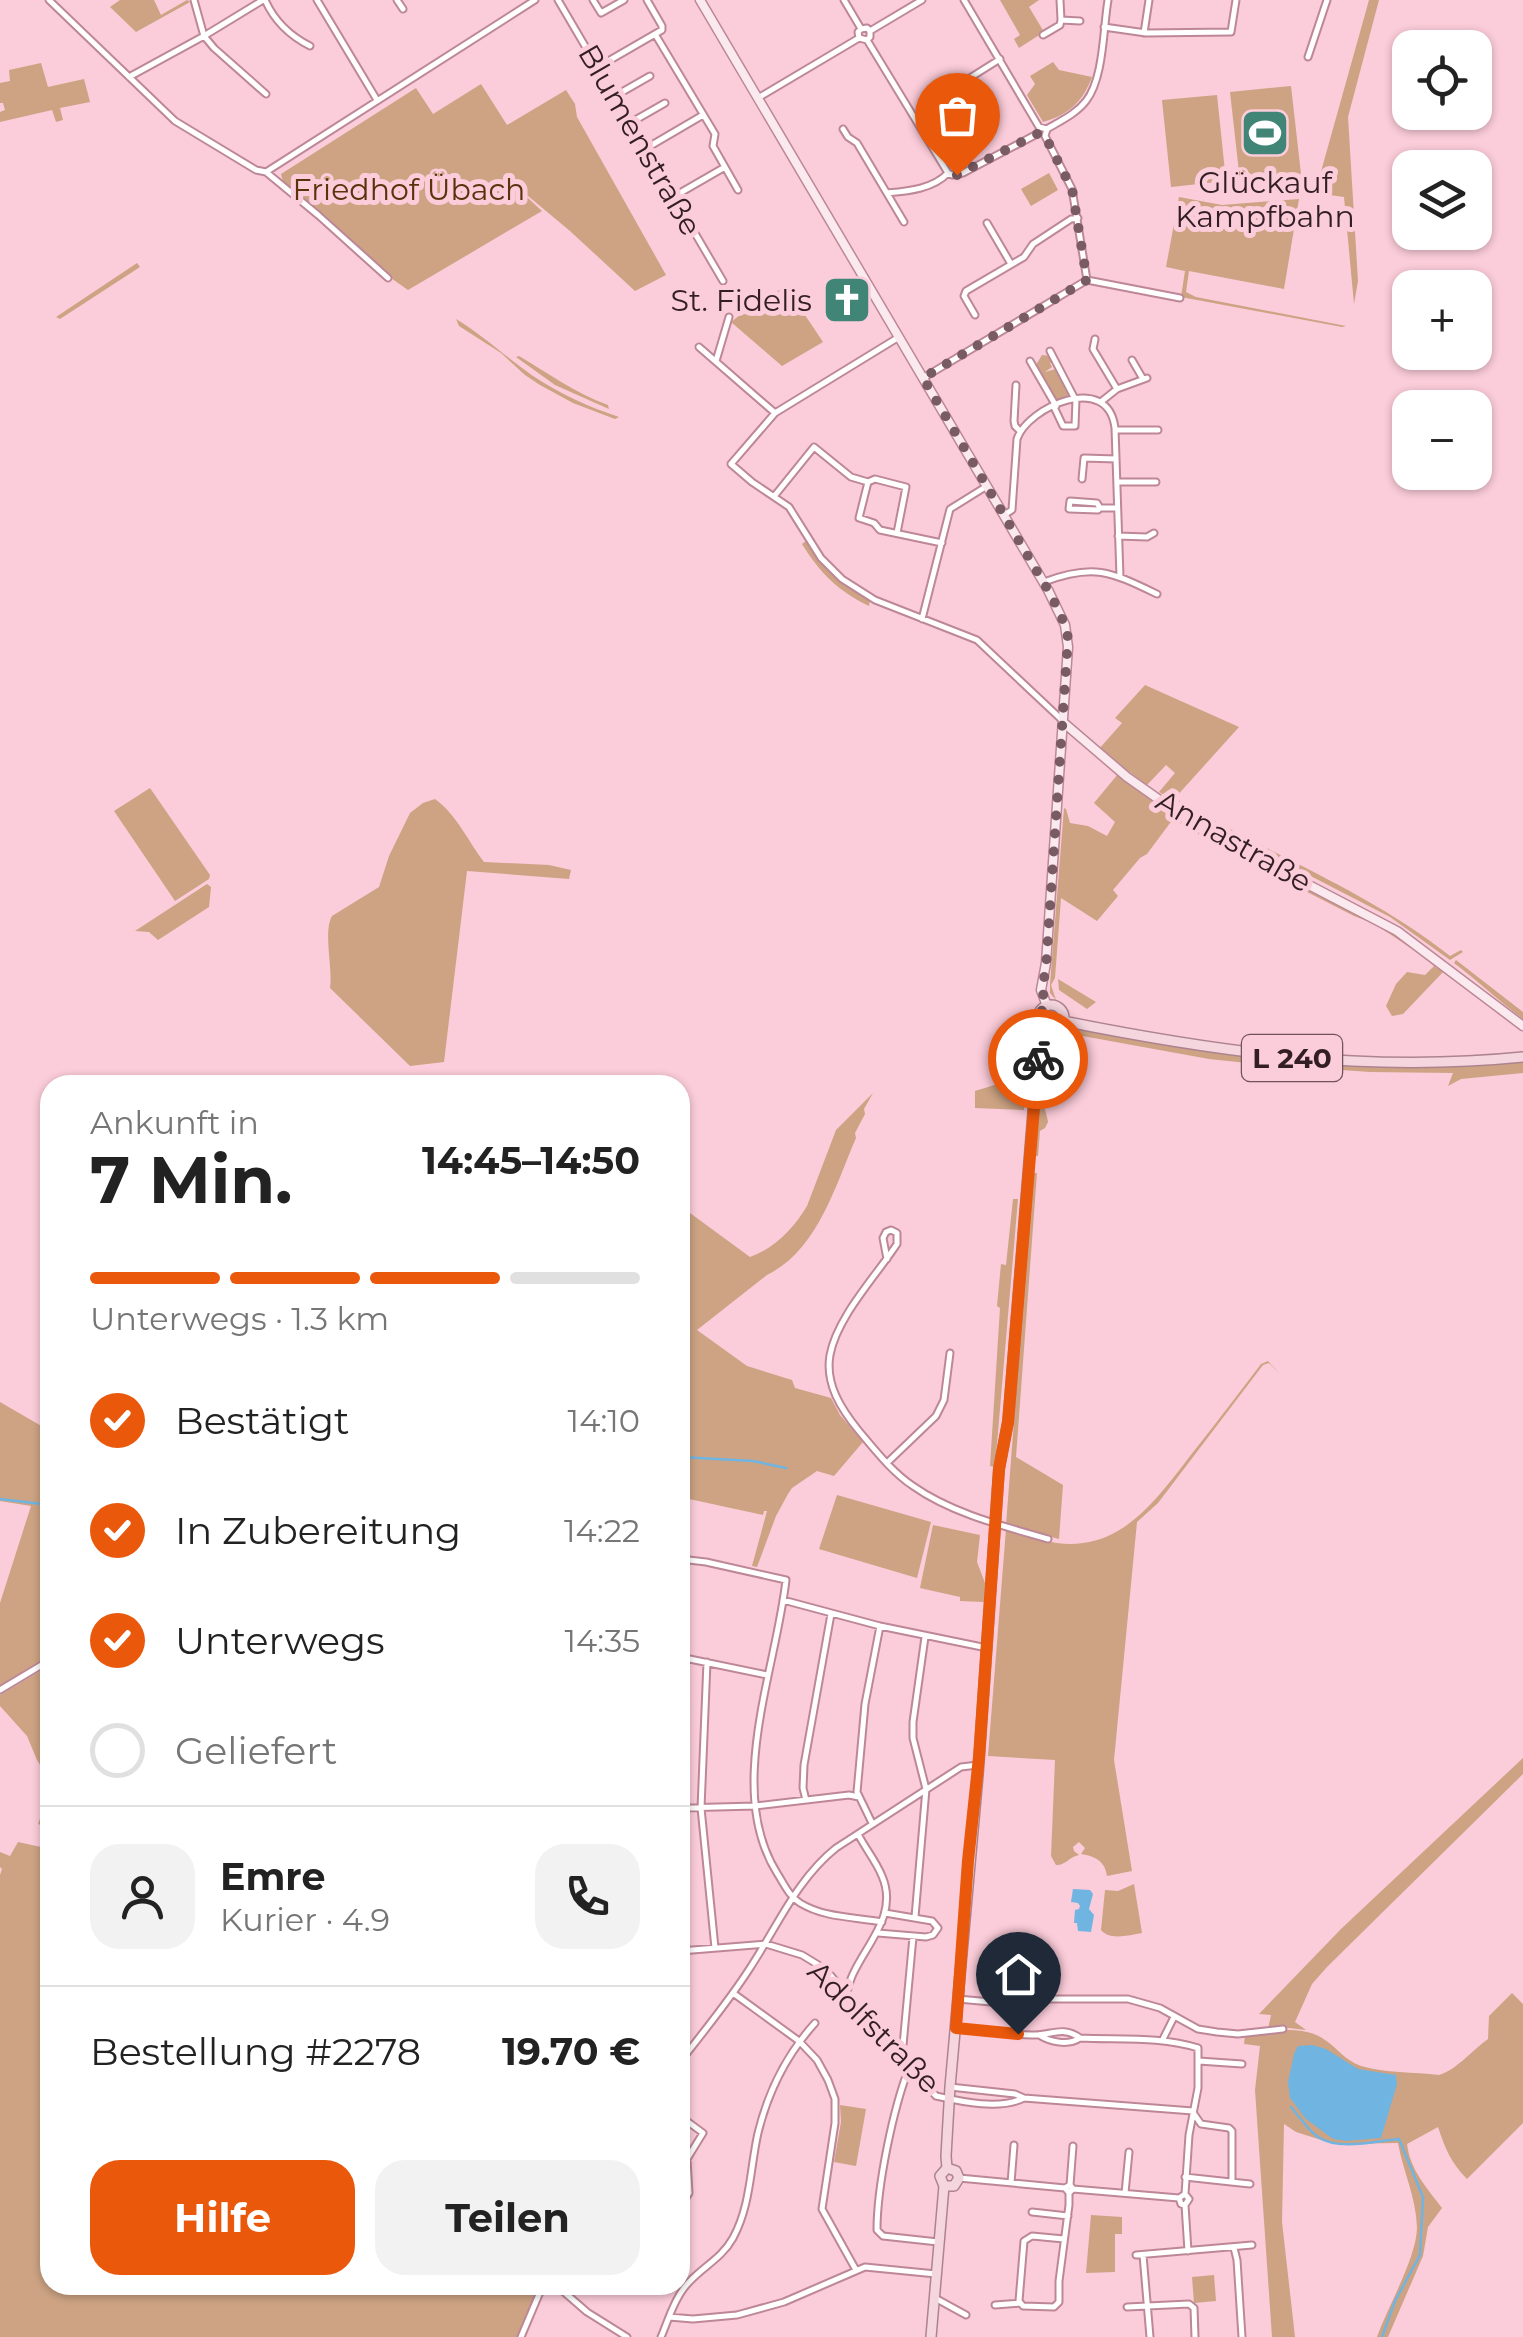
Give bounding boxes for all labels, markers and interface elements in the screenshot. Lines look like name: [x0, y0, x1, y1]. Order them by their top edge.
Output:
map controls: [1392, 30, 1492, 490]
button: locate: [1392, 30, 1492, 130]
street label: Blumenstraße: [570, 38, 710, 242]
pin: [915, 73, 1000, 176]
icon: bag: [930, 88, 985, 143]
sports icon: Glückauf Kampfbahn: [1239, 107, 1291, 159]
button: layers: [1392, 150, 1492, 250]
place label: Glückauf Kampfbahn: [1175, 164, 1355, 235]
park label: Friedhof Übach: [293, 171, 525, 208]
button: +: [1392, 270, 1492, 370]
church icon: St. Fidelis: [821, 274, 873, 326]
place label: St. Fidelis: [671, 282, 812, 319]
button: −: [1392, 390, 1492, 490]
street label: Annastraße: [1150, 782, 1318, 900]
courier: [988, 1009, 1088, 1109]
icon: bike: [1011, 1032, 1066, 1087]
road number: L 240: [1242, 1035, 1342, 1081]
text: Ankunft in: [90, 1103, 259, 1142]
text: 14:45–14:50: [422, 1137, 640, 1184]
text: 7 Min.: [90, 1140, 292, 1219]
text: Unterwegs · 1.3 km: [90, 1299, 389, 1338]
icon: check: [90, 1393, 145, 1448]
text: Bestätigt: [175, 1397, 349, 1444]
text: 14:10: [568, 1401, 640, 1440]
icon: check: [90, 1503, 145, 1558]
text: In Zubereitung: [175, 1507, 461, 1554]
text: 14:22: [564, 1511, 640, 1550]
icon: check: [90, 1613, 145, 1668]
text: Unterwegs: [175, 1617, 385, 1664]
text: 14:35: [564, 1621, 640, 1660]
text: Geliefert: [175, 1727, 337, 1774]
button: person: [90, 1844, 195, 1949]
button: phone: [535, 1844, 640, 1949]
text: Emre: [220, 1853, 325, 1900]
text: Kurier · 4.9: [220, 1900, 390, 1939]
pin: [976, 1932, 1061, 2035]
icon: home: [991, 1947, 1046, 2002]
street label: Adolfstraße: [800, 1953, 948, 2101]
text: Bestellung #2278: [90, 2028, 421, 2075]
text: 19.70 €: [502, 2028, 640, 2075]
button: Hilfe: [90, 2160, 355, 2275]
button: Teilen: [375, 2160, 640, 2275]

